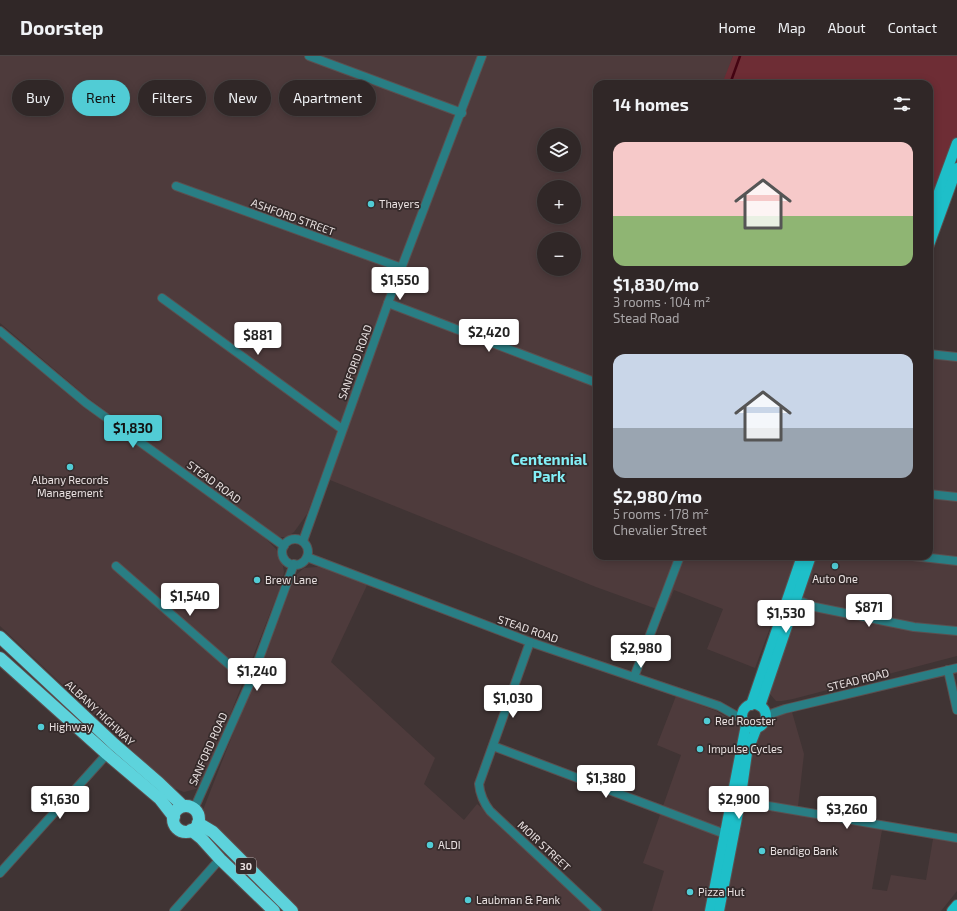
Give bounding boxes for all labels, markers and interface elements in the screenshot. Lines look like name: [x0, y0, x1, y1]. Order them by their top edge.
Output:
text: Doorstep: [20, 16, 104, 39]
text: Home: [719, 19, 756, 36]
text: Map: [778, 19, 806, 36]
text: About: [828, 19, 866, 36]
text: Contact: [888, 19, 937, 36]
chip: Buy: [12, 80, 64, 116]
chip: Rent: [72, 80, 130, 116]
chip: Filters: [138, 80, 206, 116]
chip: New: [214, 80, 271, 116]
chip: Apartment: [279, 80, 376, 116]
icon: filters: [891, 93, 913, 115]
text: 14 homes: [613, 94, 689, 114]
map controls: [537, 128, 581, 276]
button: layers: [537, 128, 581, 172]
icon: home: [727, 168, 799, 240]
button: +: [537, 180, 581, 224]
street label: ASHFORD STREET: [250, 195, 337, 238]
place label: Thayers: [379, 197, 420, 210]
marker: Thayers: [366, 199, 376, 209]
button: −: [537, 232, 581, 276]
pin: $1,550: [367, 267, 433, 301]
text: $1,550: [381, 272, 419, 288]
text: $1,830/mo: [613, 274, 699, 294]
text: 3 rooms · 104 m²: [613, 294, 710, 310]
text: Stead Road: [613, 310, 680, 326]
pin: $2,420: [456, 319, 522, 353]
pin: $881: [234, 322, 282, 356]
street label: SANFORD ROAD: [335, 323, 374, 401]
text: $2,420: [468, 324, 510, 340]
text: $881: [243, 327, 273, 343]
icon: home: [727, 380, 799, 452]
pin: $1,830: [100, 415, 166, 449]
text: $1,830: [113, 420, 153, 436]
district label: Centennial Park: [511, 450, 587, 485]
street label: STEAD ROAD: [185, 458, 244, 506]
marker: Albany Records Management: [65, 462, 75, 472]
place label: Albany Records Management: [31, 473, 109, 499]
text: $2,980/mo: [613, 486, 702, 506]
text: 5 rooms · 178 m²: [613, 506, 709, 522]
text: Chevalier Street: [613, 522, 707, 538]
marker: Auto One: [830, 561, 840, 571]
place label: Auto One: [812, 572, 858, 585]
place label: Brew Lane: [265, 573, 317, 586]
marker: Brew Lane: [252, 575, 262, 585]
pin: $1,540: [157, 583, 223, 617]
text: $1,540: [170, 588, 210, 604]
pin: $871: [845, 594, 893, 628]
text: $871: [855, 599, 883, 615]
pin: $1,530: [753, 600, 819, 634]
text: $1,530: [766, 605, 806, 621]
street label: STEAD ROAD: [496, 612, 560, 645]
pin: $2,980: [608, 635, 674, 669]
text: $2,980: [620, 640, 662, 656]
pin: $1,240: [224, 658, 290, 692]
text: $1,240: [237, 663, 277, 679]
street label: STEAD ROAD: [825, 666, 890, 694]
street label: ALBANY HIGHWAY: [63, 677, 138, 748]
pin: $1,030: [480, 685, 546, 719]
text: $1,030: [493, 690, 533, 706]
street label: SANFORD ROAD: [186, 710, 230, 787]
place label: Red Rooster: [715, 714, 776, 727]
marker: Red Rooster: [702, 716, 712, 726]
place label: Highway: [49, 720, 93, 733]
marker: Highway: [36, 722, 46, 732]
place label: Impulse Cycles: [708, 742, 783, 755]
marker: Impulse Cycles: [695, 744, 705, 754]
pin: $1,380: [573, 765, 639, 799]
text: $1,380: [586, 770, 626, 786]
pin: $1,630: [27, 786, 93, 820]
pin: $2,900: [706, 786, 772, 820]
text: $1,630: [40, 791, 80, 807]
text: $2,900: [718, 791, 760, 807]
pin: $3,260: [814, 796, 880, 830]
text: $3,260: [826, 801, 868, 817]
street label: MOIR STREET: [515, 818, 574, 874]
place label: ALDI: [438, 838, 461, 851]
marker: ALDI: [425, 840, 435, 850]
place label: Bendigo Bank: [770, 844, 838, 857]
marker: Bendigo Bank: [757, 846, 767, 856]
road number: 30: [236, 858, 256, 874]
place label: Pizza Hut: [698, 885, 745, 898]
marker: Pizza Hut: [685, 887, 695, 897]
place label: Laubman & Pank: [476, 893, 561, 906]
marker: Laubman & Pank: [463, 895, 473, 905]

